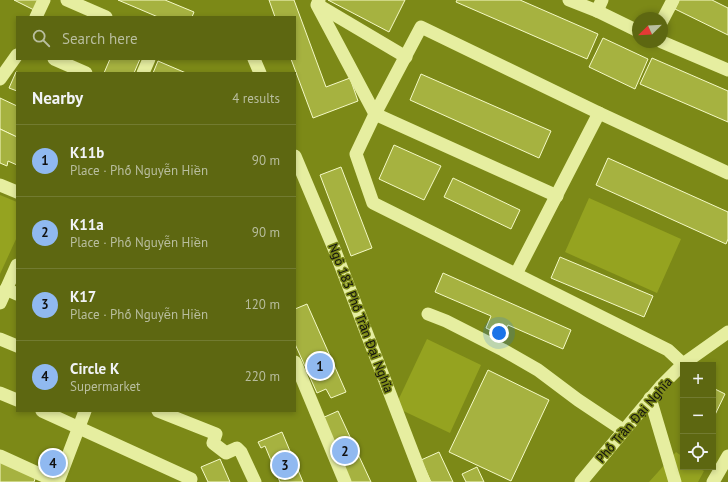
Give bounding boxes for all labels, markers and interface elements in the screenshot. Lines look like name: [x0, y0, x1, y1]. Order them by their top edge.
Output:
north arrow: [632, 12, 668, 48]
search box: [16, 16, 296, 60]
icon: search: [30, 27, 52, 49]
text: Search here: [62, 29, 138, 48]
text: Nearby: [32, 87, 83, 109]
text: 4 results: [232, 90, 280, 107]
text: K11b: [70, 143, 104, 162]
text: 1: [41, 152, 49, 169]
text: 90 m: [252, 152, 280, 169]
text: Place · Phố Nguyễn Hiền: [70, 162, 208, 179]
text: K11a: [70, 215, 104, 234]
text: 2: [41, 224, 49, 241]
text: 90 m: [252, 224, 280, 241]
text: Place · Phố Nguyễn Hiền: [70, 234, 208, 251]
street label: Ngõ 183 Phố Trần Đại Nghĩa: [325, 241, 397, 395]
text: K17: [70, 287, 96, 306]
text: 3: [41, 296, 49, 313]
text: 120 m: [245, 296, 280, 313]
text: Place · Phố Nguyễn Hiền: [70, 306, 208, 323]
your location: [489, 323, 509, 343]
pin: 1: [307, 351, 333, 381]
text: Circle K: [70, 359, 119, 378]
map controls: [680, 362, 716, 470]
button: +: [680, 362, 716, 398]
text: 4: [41, 368, 49, 385]
text: 220 m: [245, 368, 280, 385]
street label: Phố Trần Đại Nghĩa: [592, 374, 676, 466]
text: Supermarket: [70, 378, 140, 395]
button: −: [680, 398, 716, 434]
button: locate: [680, 434, 716, 470]
pin: 2: [332, 436, 358, 466]
pin: 4: [40, 448, 66, 478]
pin: 3: [272, 450, 298, 480]

